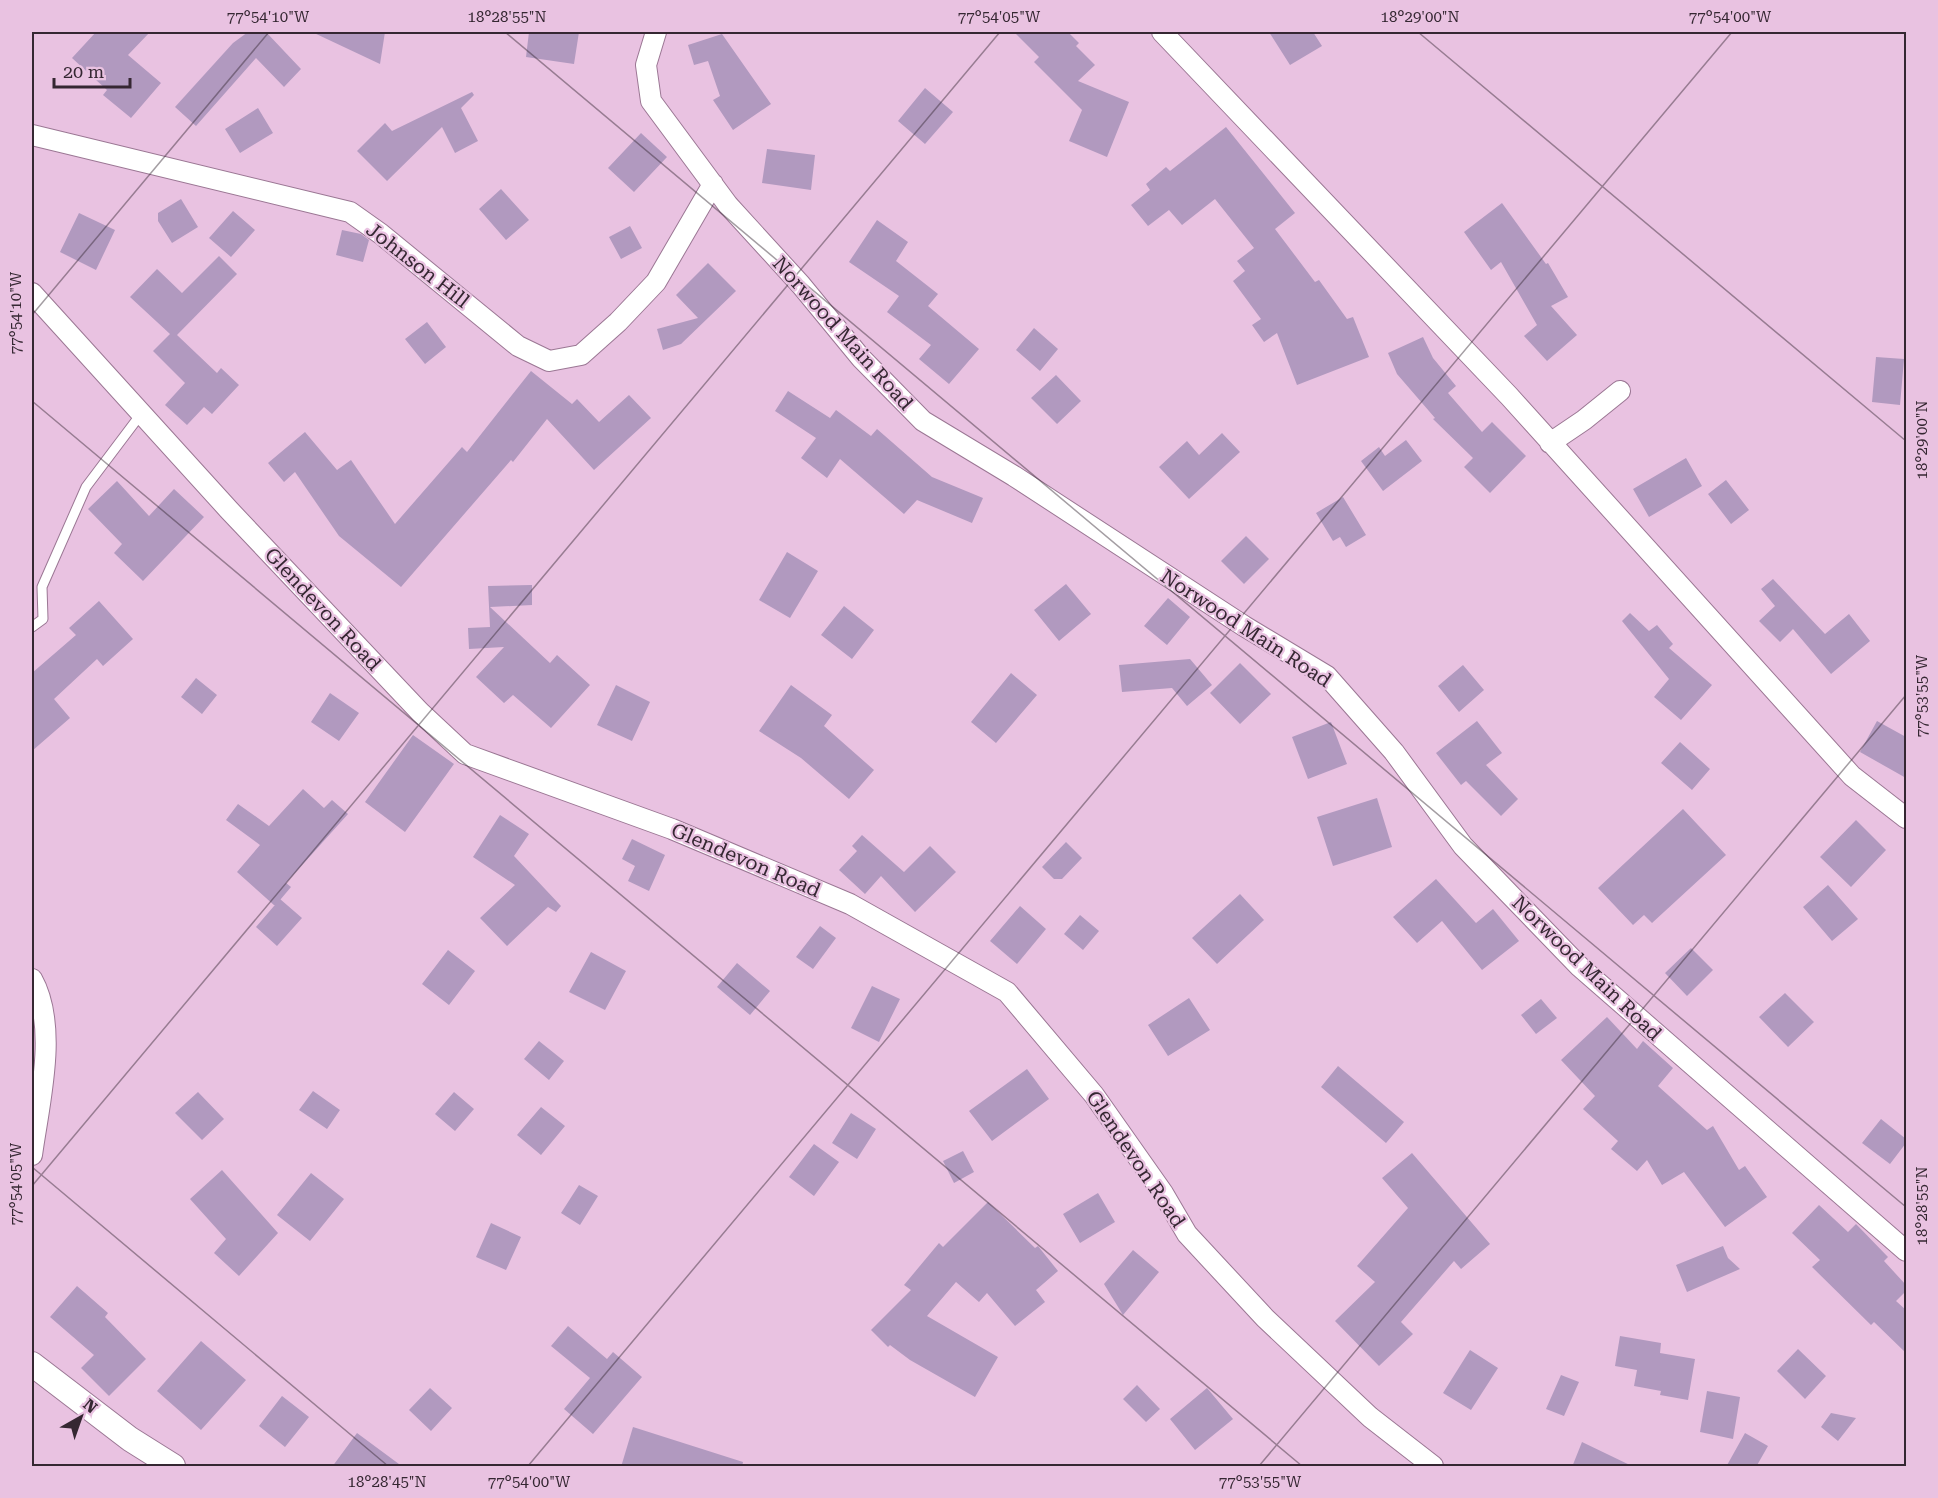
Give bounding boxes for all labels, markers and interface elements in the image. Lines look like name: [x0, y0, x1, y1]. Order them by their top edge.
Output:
text: 77°54'10"W: [227, 8, 310, 26]
text: 18°28'55"N: [467, 8, 547, 26]
text: 77°54'05"W: [958, 8, 1041, 26]
text: 18°29'00"N: [1380, 8, 1460, 26]
text: 77°54'00"W: [1689, 8, 1772, 26]
scale bar: [54, 51, 130, 89]
text: 20 m: [63, 61, 104, 82]
street label: Johnson Hill: [362, 217, 474, 313]
street label: Norwood Main Road: [768, 251, 918, 415]
text: 77°54'10"W: [7, 271, 25, 354]
text: 18°29'00"N: [1913, 400, 1931, 480]
street label: Glendevon Road: [260, 542, 386, 676]
street label: Norwood Main Road: [1156, 564, 1336, 692]
text: 77°53'55"W: [1913, 654, 1931, 737]
street label: Glendevon Road: [668, 818, 824, 902]
street label: Norwood Main Road: [1507, 890, 1667, 1046]
street label: Glendevon Road: [1081, 1086, 1191, 1232]
text: 77°54'05"W: [7, 1142, 25, 1225]
text: 18°28'55"N: [1913, 1166, 1931, 1246]
north arrow: [51, 1387, 111, 1447]
text: N: [79, 1395, 101, 1417]
text: 18°28'45"N: [347, 1473, 427, 1491]
text: 77°54'00"W: [488, 1473, 571, 1491]
text: 77°53'55"W: [1219, 1473, 1302, 1491]

